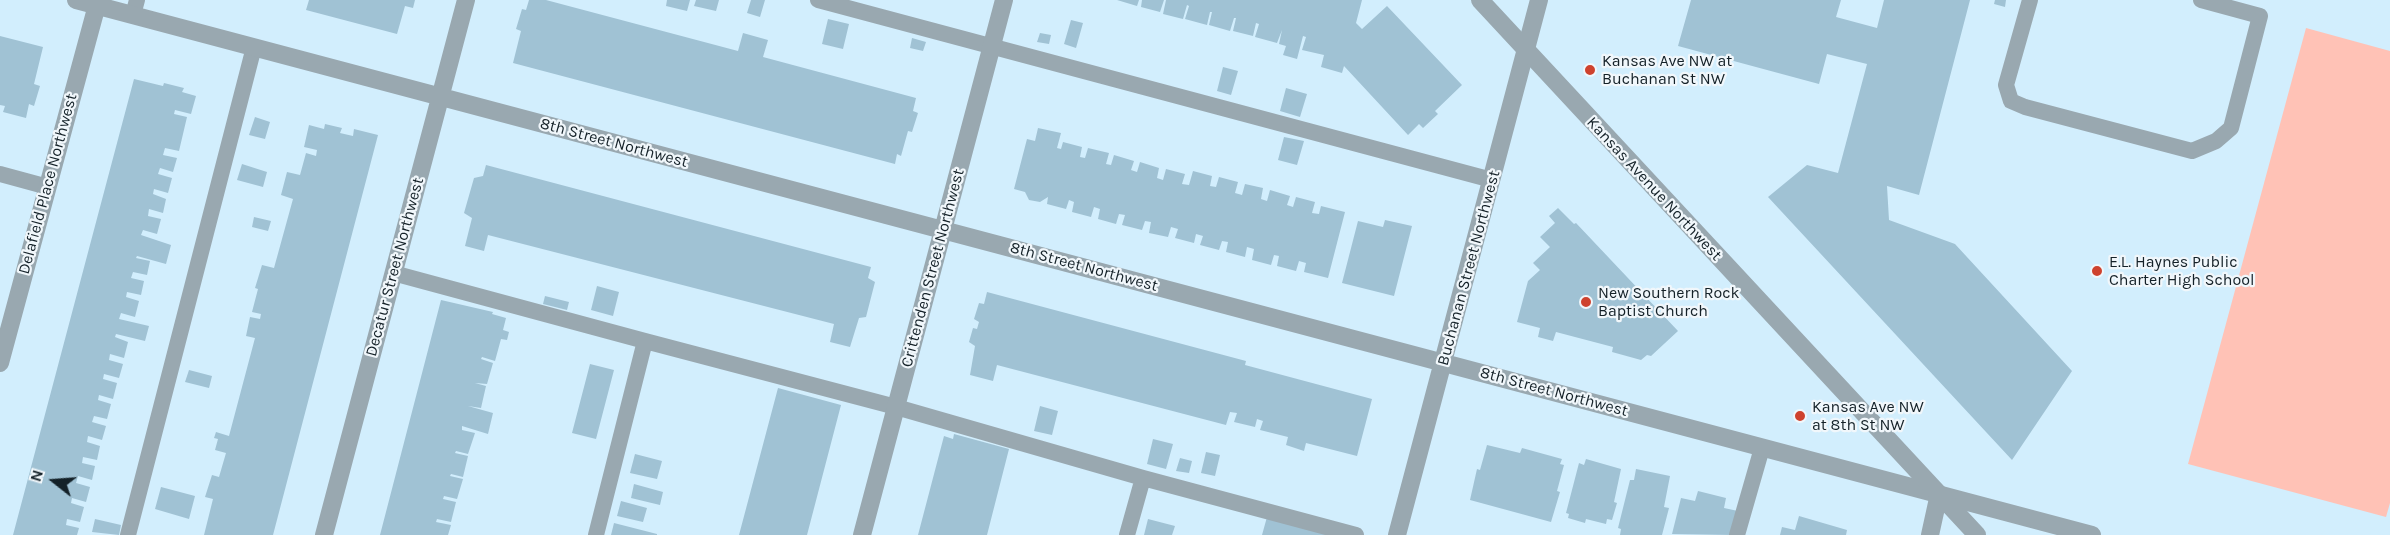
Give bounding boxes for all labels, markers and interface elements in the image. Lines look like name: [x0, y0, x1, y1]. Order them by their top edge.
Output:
place label: Kansas Ave NW at Buchanan St NW: [1602, 51, 1732, 89]
marker: Kansas Ave NW at Buchanan St NW: [1583, 63, 1597, 77]
street label: Delafield Place Northwest: [15, 92, 81, 276]
street label: Kansas Avenue Northwest: [1582, 113, 1726, 265]
street label: 8th Street Northwest: [538, 114, 690, 172]
street label: Crittenden Street Northwest: [897, 167, 969, 369]
street label: Buchanan Street Northwest: [1434, 168, 1504, 368]
street label: Decatur Street Northwest: [362, 176, 428, 358]
street label: 8th Street Northwest: [1008, 238, 1160, 296]
place label: E.L. Haynes Public Charter High School: [2109, 252, 2254, 290]
marker: E.L. Haynes Public Charter High School: [2090, 264, 2104, 278]
place label: New Southern Rock Baptist Church: [1598, 283, 1740, 321]
marker: New Southern Rock Baptist Church: [1579, 295, 1593, 309]
street label: 8th Street Northwest: [1478, 363, 1630, 421]
place label: Kansas Ave NW at 8th St NW: [1812, 397, 1924, 435]
marker: Kansas Ave NW at 8th St NW: [1793, 409, 1807, 423]
north arrow: [24, 451, 84, 511]
text: N: [26, 467, 47, 484]

